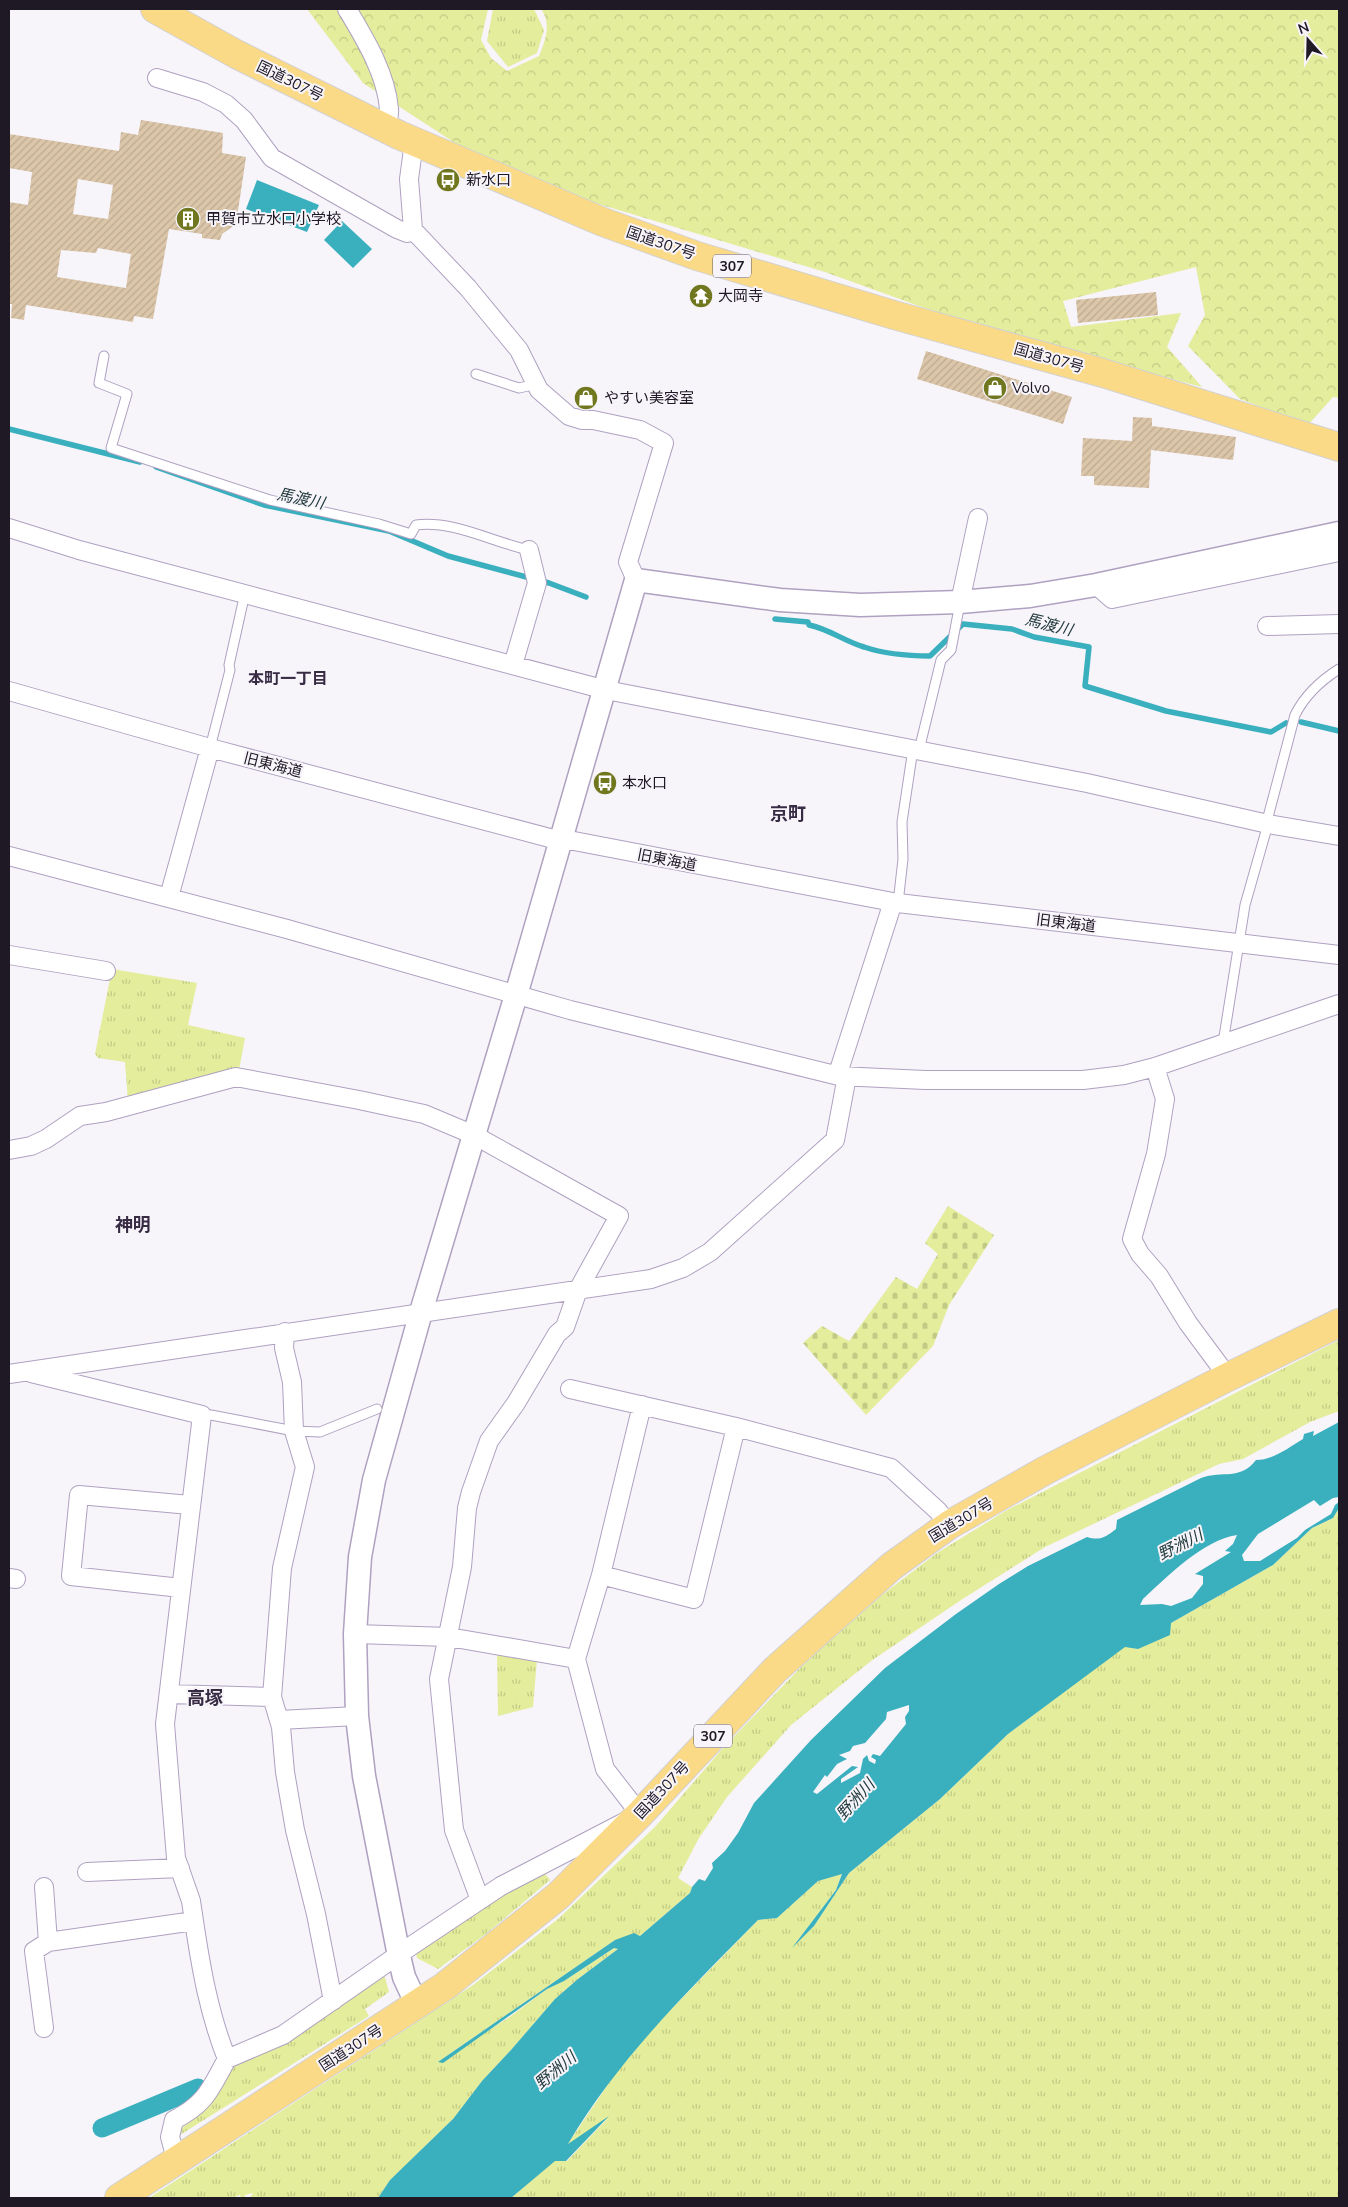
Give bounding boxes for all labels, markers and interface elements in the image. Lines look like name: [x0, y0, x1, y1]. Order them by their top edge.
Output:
north arrow: [1283, 15, 1333, 65]
text: N: [1296, 18, 1312, 39]
street label: 国道307号: [253, 56, 327, 106]
bus stop icon: 新水口: [435, 167, 461, 193]
place label: 新水口: [466, 170, 511, 190]
building icon: 甲賀市立水口小学校: [175, 206, 201, 232]
place label: 甲賀市立水口小学校: [206, 209, 341, 229]
street label: 国道307号: [624, 222, 698, 264]
road number: 307: [713, 255, 751, 278]
temple icon: 大岡寺: [688, 283, 714, 309]
place label: 大岡寺: [718, 286, 763, 306]
street label: 国道307号: [1012, 338, 1086, 378]
shop icon: Volvo: [982, 375, 1008, 401]
place label: Volvo: [1011, 378, 1050, 398]
shop icon: やすい美容室: [573, 385, 599, 411]
place label: やすい美容室: [604, 388, 694, 408]
water label: 馬渡川: [275, 483, 329, 515]
water label: 馬渡川: [1023, 608, 1077, 642]
district label: 本町一丁目: [248, 668, 328, 690]
street label: 旧東海道: [241, 748, 305, 782]
bus stop icon: 本水口: [592, 770, 618, 796]
place label: 本水口: [622, 773, 667, 793]
district label: 京町: [770, 802, 806, 826]
street label: 旧東海道: [636, 844, 698, 876]
street label: 旧東海道: [1035, 909, 1097, 937]
district label: 神明: [115, 1213, 151, 1237]
street label: 国道307号: [925, 1493, 997, 1547]
water label: 野洲川: [1154, 1523, 1209, 1566]
district label: 高塚: [187, 1686, 223, 1710]
road number: 307: [694, 1724, 732, 1748]
street label: 国道307号: [630, 1757, 694, 1823]
water label: 野洲川: [832, 1773, 881, 1825]
street label: 国道307号: [315, 2020, 387, 2076]
water label: 野洲川: [530, 2046, 583, 2095]

